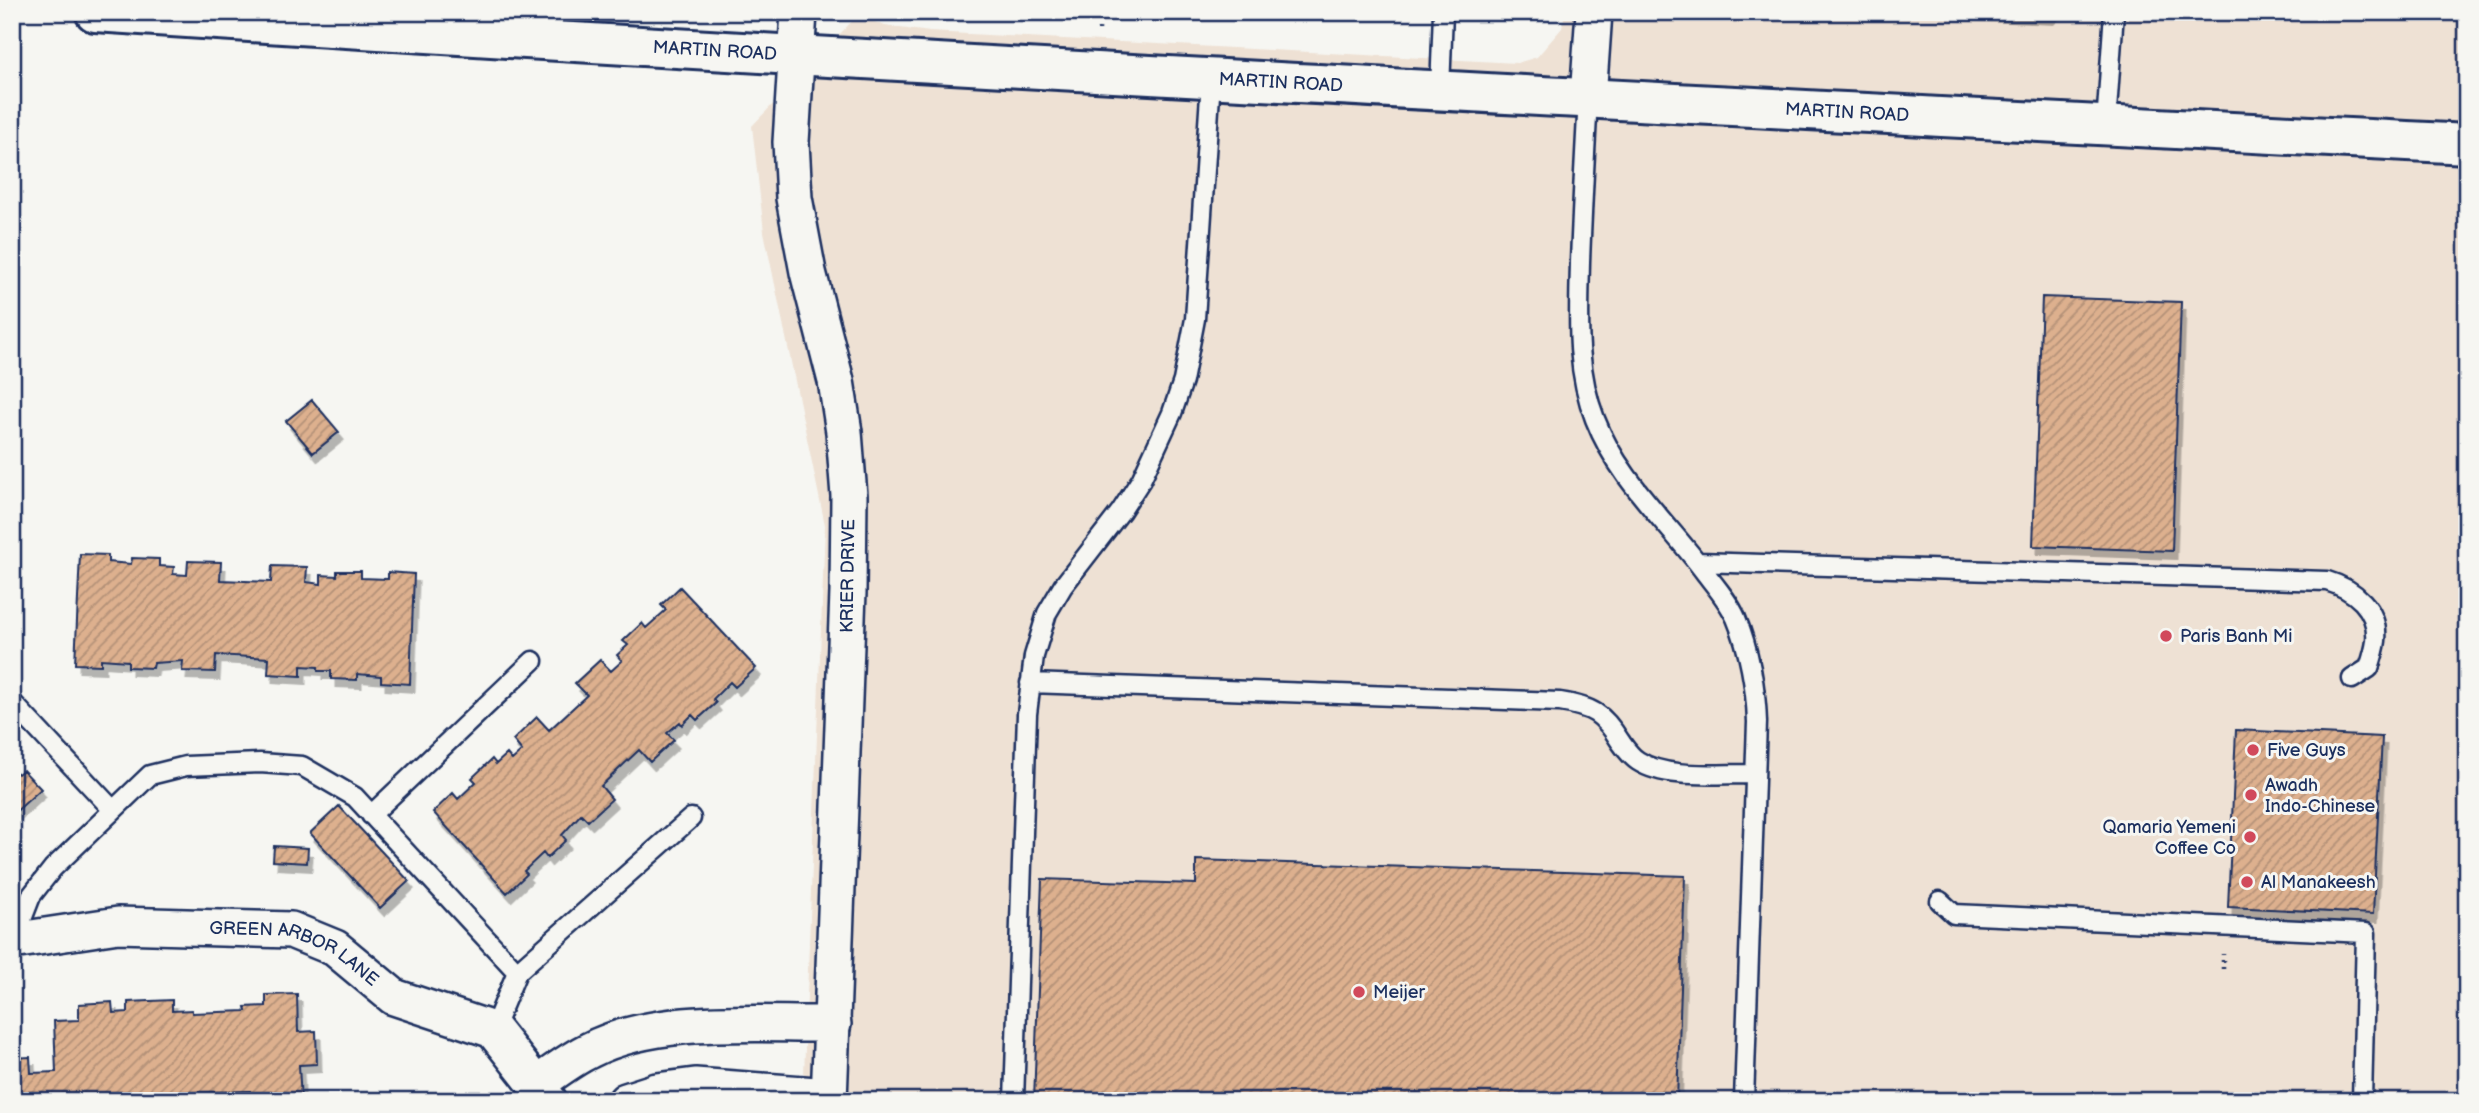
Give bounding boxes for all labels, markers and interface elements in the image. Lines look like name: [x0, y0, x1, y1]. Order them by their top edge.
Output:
street label: MARTIN ROAD: [652, 36, 777, 64]
street label: MARTIN ROAD: [1218, 68, 1344, 96]
street label: MARTIN ROAD: [1785, 98, 1910, 126]
street label: KRIER DRIVE: [837, 519, 859, 633]
place label: Paris Banh Mi: [2180, 626, 2293, 647]
marker: Paris Banh Mi: [2158, 628, 2174, 644]
place label: Five Guys: [2267, 740, 2346, 761]
marker: Five Guys: [2245, 742, 2261, 758]
place label: Awadh Indo-Chinese: [2265, 775, 2376, 817]
marker: Awadh Indo-Chinese: [2243, 787, 2259, 803]
place label: Qamaria Yemeni Coffee Co: [2103, 817, 2236, 859]
marker: Qamaria Yemeni Coffee Co: [2242, 829, 2258, 845]
place label: Al Manakeesh: [2261, 872, 2376, 893]
marker: Al Manakeesh: [2239, 874, 2255, 890]
street label: GREEN ARBOR LANE: [209, 917, 383, 990]
place label: Meijer: [1373, 982, 1425, 1003]
marker: Meijer: [1351, 984, 1367, 1000]

